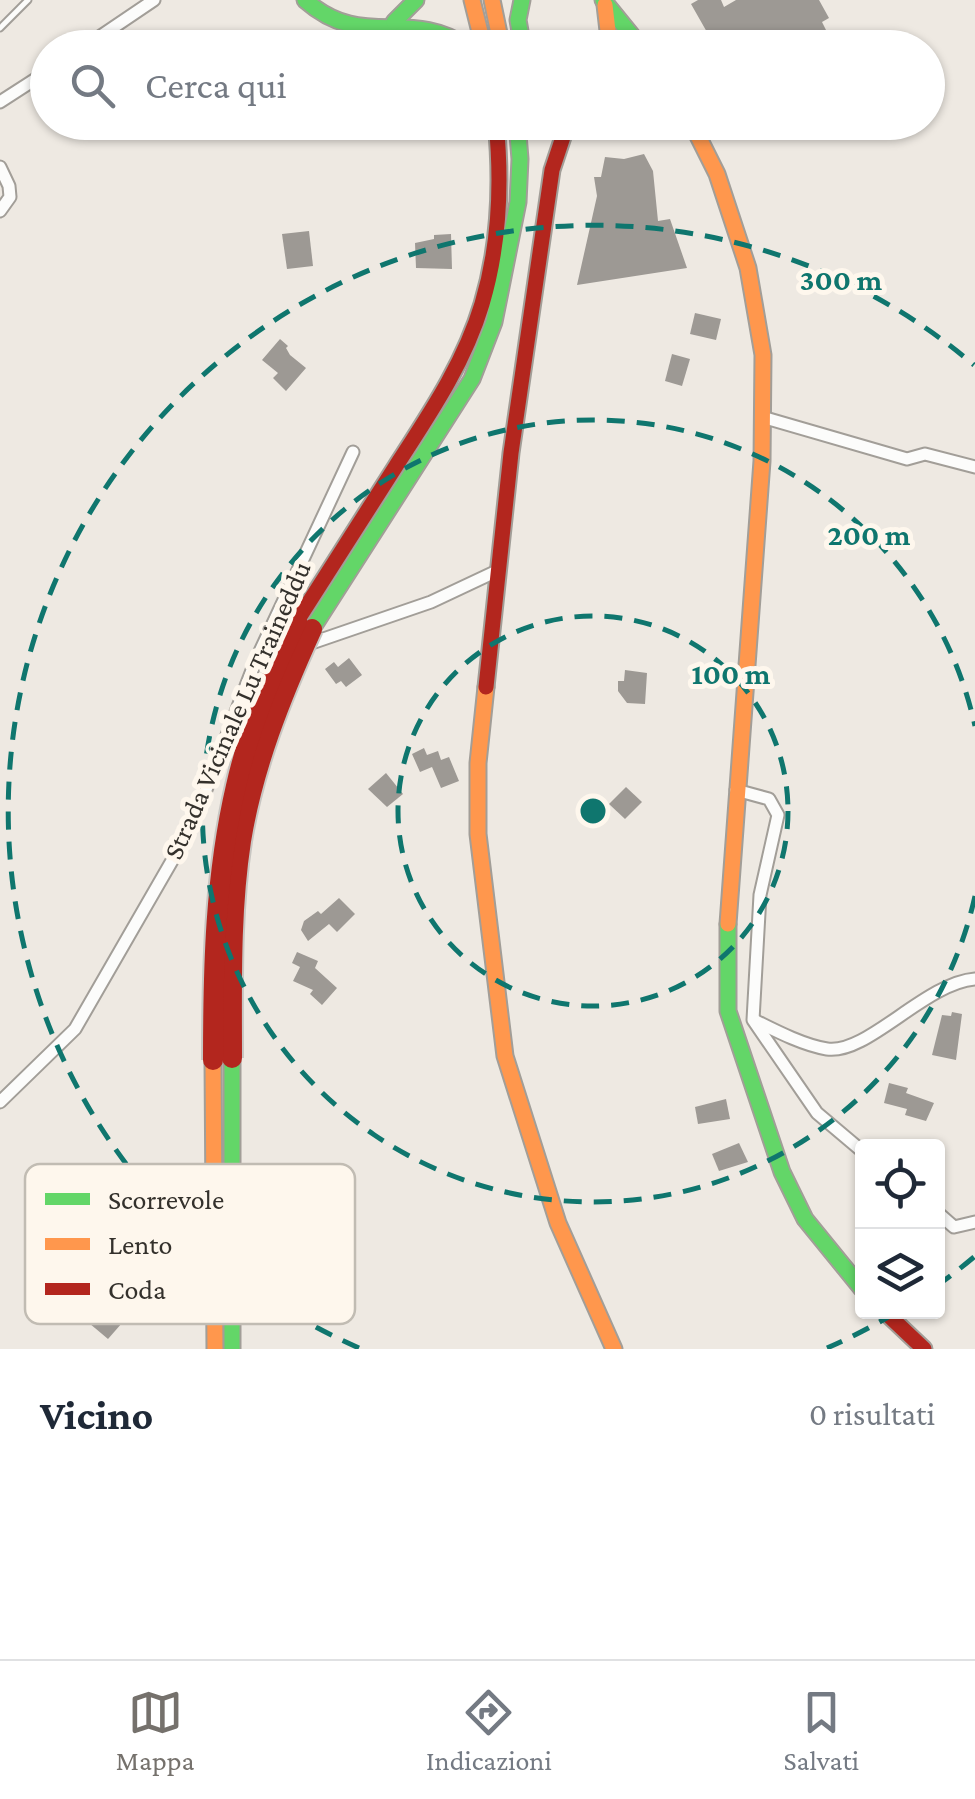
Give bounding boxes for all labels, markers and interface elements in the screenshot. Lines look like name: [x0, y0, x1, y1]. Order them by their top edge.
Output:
search box: [30, 30, 945, 140]
icon: search: [65, 58, 120, 113]
text: Cerca qui: [145, 64, 287, 106]
text: 300 m: [800, 263, 883, 296]
text: 200 m: [828, 518, 911, 551]
street label: Strada Vicinale Lu Traineddu: [157, 556, 317, 864]
text: 100 m: [692, 657, 771, 690]
centre of rings: [575, 793, 611, 829]
map controls: [855, 1139, 945, 1319]
button: locate: [855, 1139, 945, 1229]
legend: [25, 1164, 355, 1324]
text: Scorrevole: [108, 1184, 224, 1215]
text: Lento: [108, 1229, 172, 1260]
button: layers: [855, 1229, 945, 1319]
text: Coda: [108, 1274, 166, 1305]
text: Vicino: [40, 1391, 153, 1438]
text: 0 risultati: [809, 1396, 935, 1432]
tab: Mappa: [116, 1685, 194, 1776]
tab: Indicazioni: [426, 1685, 552, 1776]
tab: Salvati: [783, 1685, 859, 1776]

